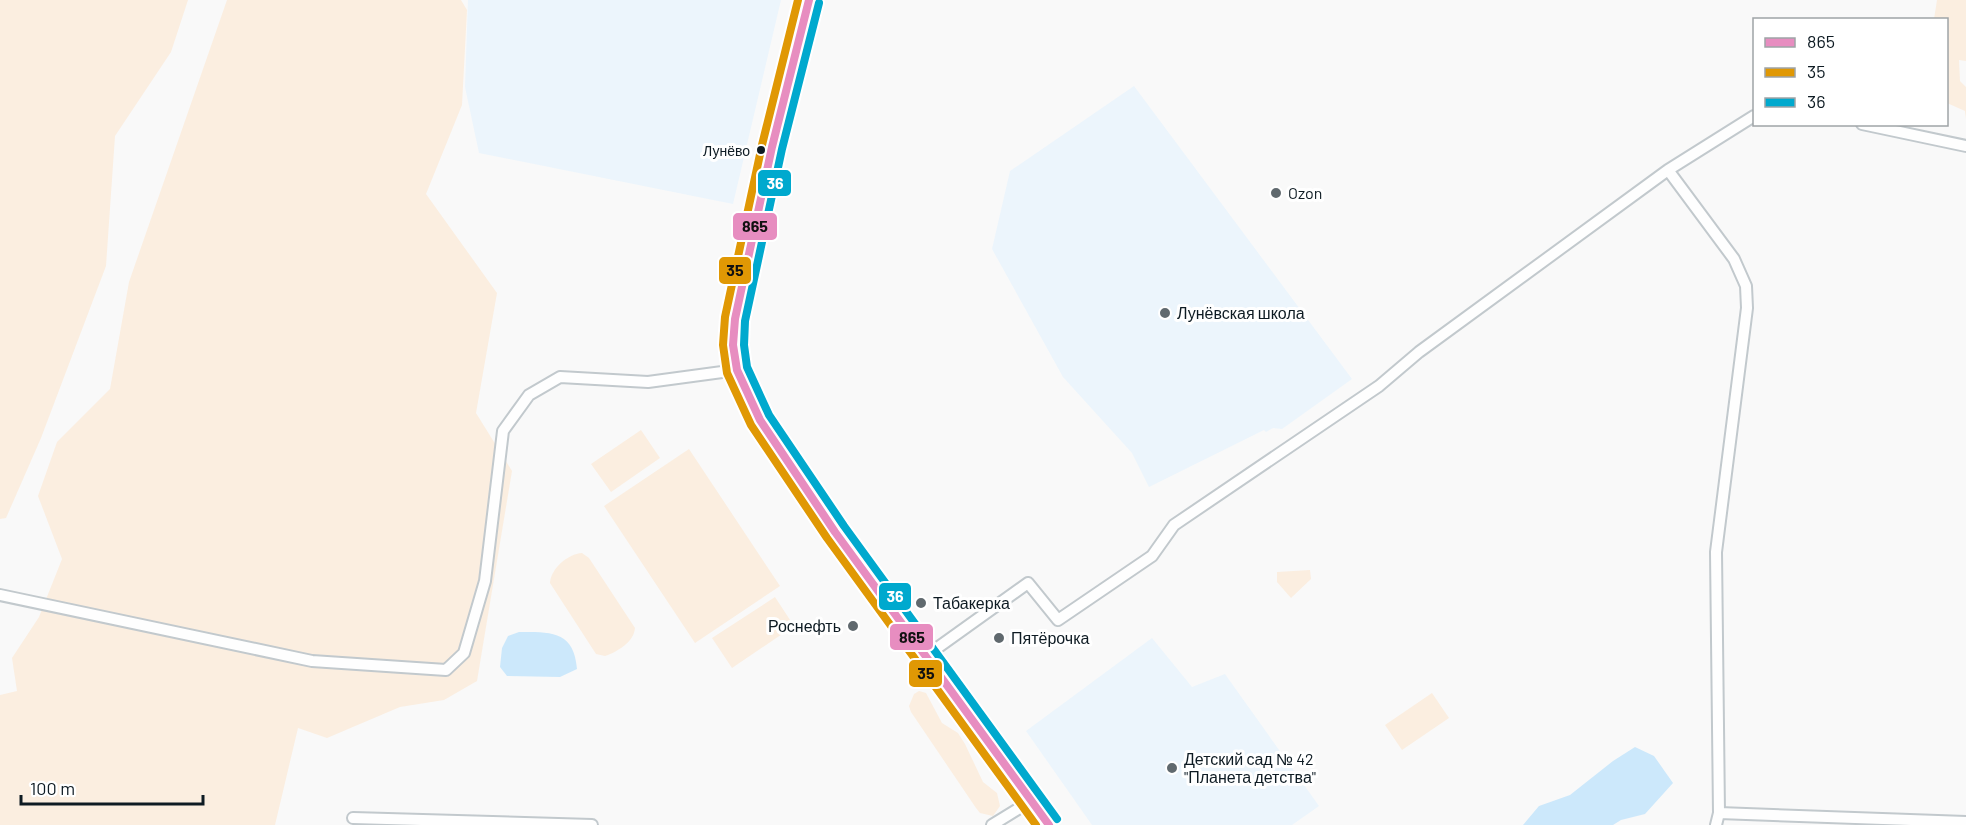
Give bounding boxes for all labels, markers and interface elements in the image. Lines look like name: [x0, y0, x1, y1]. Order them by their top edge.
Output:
legend: [1753, 18, 1948, 126]
text: 865: [1807, 30, 1835, 52]
text: 35: [1807, 60, 1826, 82]
text: 36: [1807, 90, 1826, 112]
place label: Лунёво: [703, 142, 750, 159]
marker: Лунёво: [755, 144, 767, 156]
line badge: 36: [757, 169, 792, 197]
text: 36: [766, 173, 784, 192]
place label: Ozon: [1288, 183, 1322, 202]
marker: Ozon: [1269, 186, 1283, 200]
line badge: 865: [732, 212, 778, 241]
text: 865: [742, 216, 768, 235]
line badge: 35: [718, 256, 752, 285]
text: 35: [726, 260, 744, 279]
place label: Лунёвская школа: [1177, 303, 1305, 322]
marker: Лунёвская школа: [1158, 306, 1172, 320]
line badge: 36: [878, 582, 912, 611]
text: 36: [886, 586, 904, 605]
place label: Табакерка: [933, 593, 1010, 612]
marker: Табакерка: [914, 596, 928, 610]
place label: Роснефть: [768, 616, 841, 635]
marker: Роснефть: [846, 619, 860, 633]
line badge: 865: [889, 623, 934, 651]
text: 865: [899, 627, 925, 646]
place label: Пятёрочка: [1011, 628, 1090, 647]
marker: Пятёрочка: [992, 631, 1006, 645]
line badge: 35: [908, 659, 943, 688]
text: 35: [917, 663, 935, 682]
place label: Детский сад № 42 "Планета детства": [1184, 749, 1316, 786]
marker: Детский сад № 42 "Планета детства": [1165, 761, 1179, 775]
scale bar: [21, 768, 202, 806]
text: 100 m: [30, 777, 75, 799]

